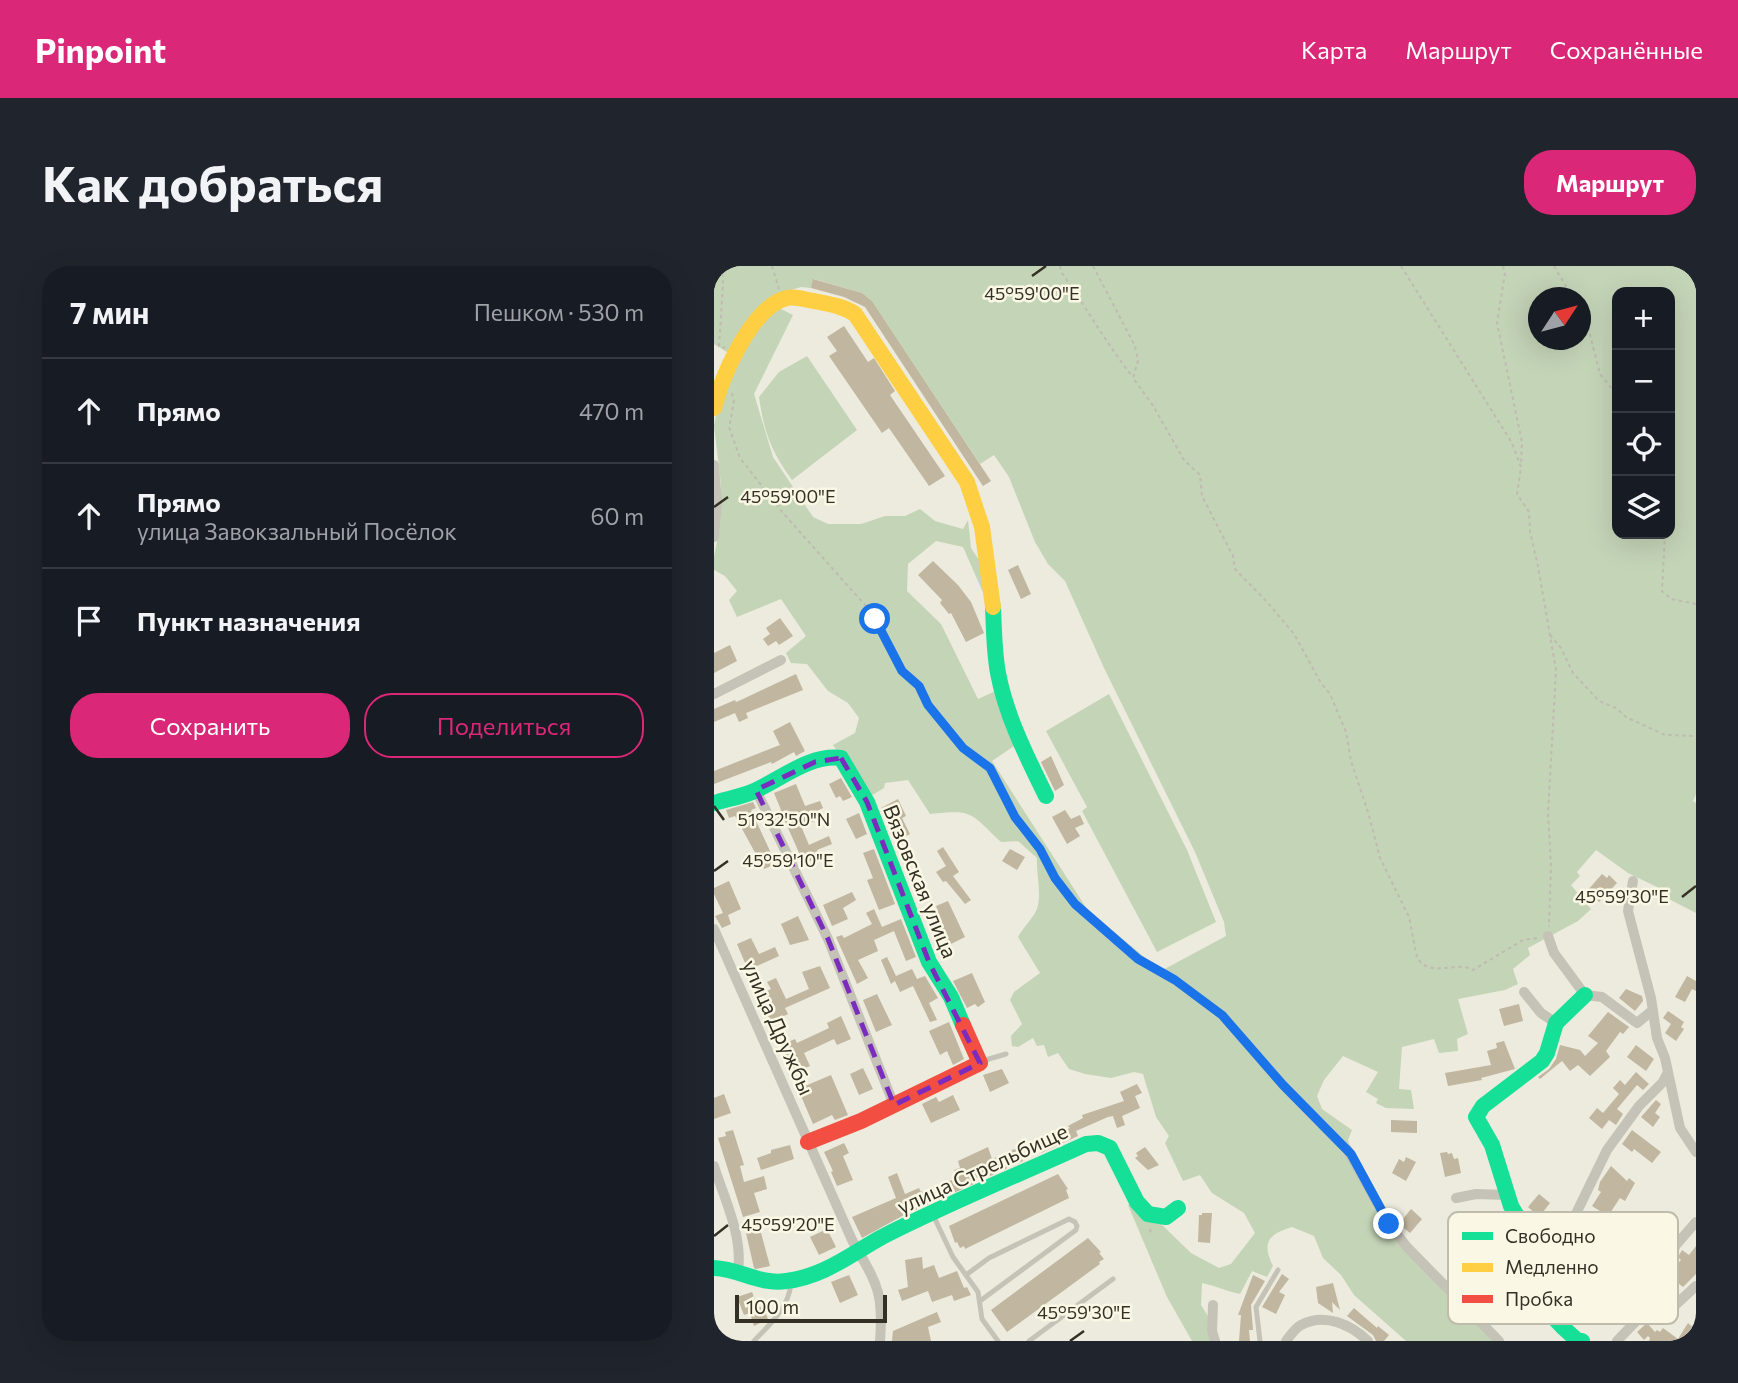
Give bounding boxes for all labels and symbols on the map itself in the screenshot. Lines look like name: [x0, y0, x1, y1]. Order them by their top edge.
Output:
text: 45°59'00"E: [984, 282, 1080, 304]
north arrow: [1528, 287, 1591, 350]
text: 45°59'00"E: [740, 485, 836, 507]
route start: [859, 603, 890, 634]
street label: Вязовская улица: [879, 801, 963, 961]
text: 51°32'50"N: [738, 808, 830, 830]
text: 45°59'10"E: [742, 849, 834, 871]
text: 45°59'30"E: [1575, 885, 1669, 907]
street label: улица Дружбы: [738, 955, 820, 1099]
street label: улица Стрельбище: [893, 1118, 1071, 1218]
route end: [1373, 1208, 1404, 1239]
legend: [1448, 1212, 1678, 1324]
text: 45°59'20"E: [741, 1213, 835, 1235]
text: Свободно: [1505, 1224, 1595, 1247]
text: Медленно: [1505, 1255, 1599, 1278]
text: Пробка: [1505, 1287, 1573, 1310]
scale bar: [735, 1292, 887, 1324]
text: 45°59'30"E: [1037, 1301, 1131, 1323]

